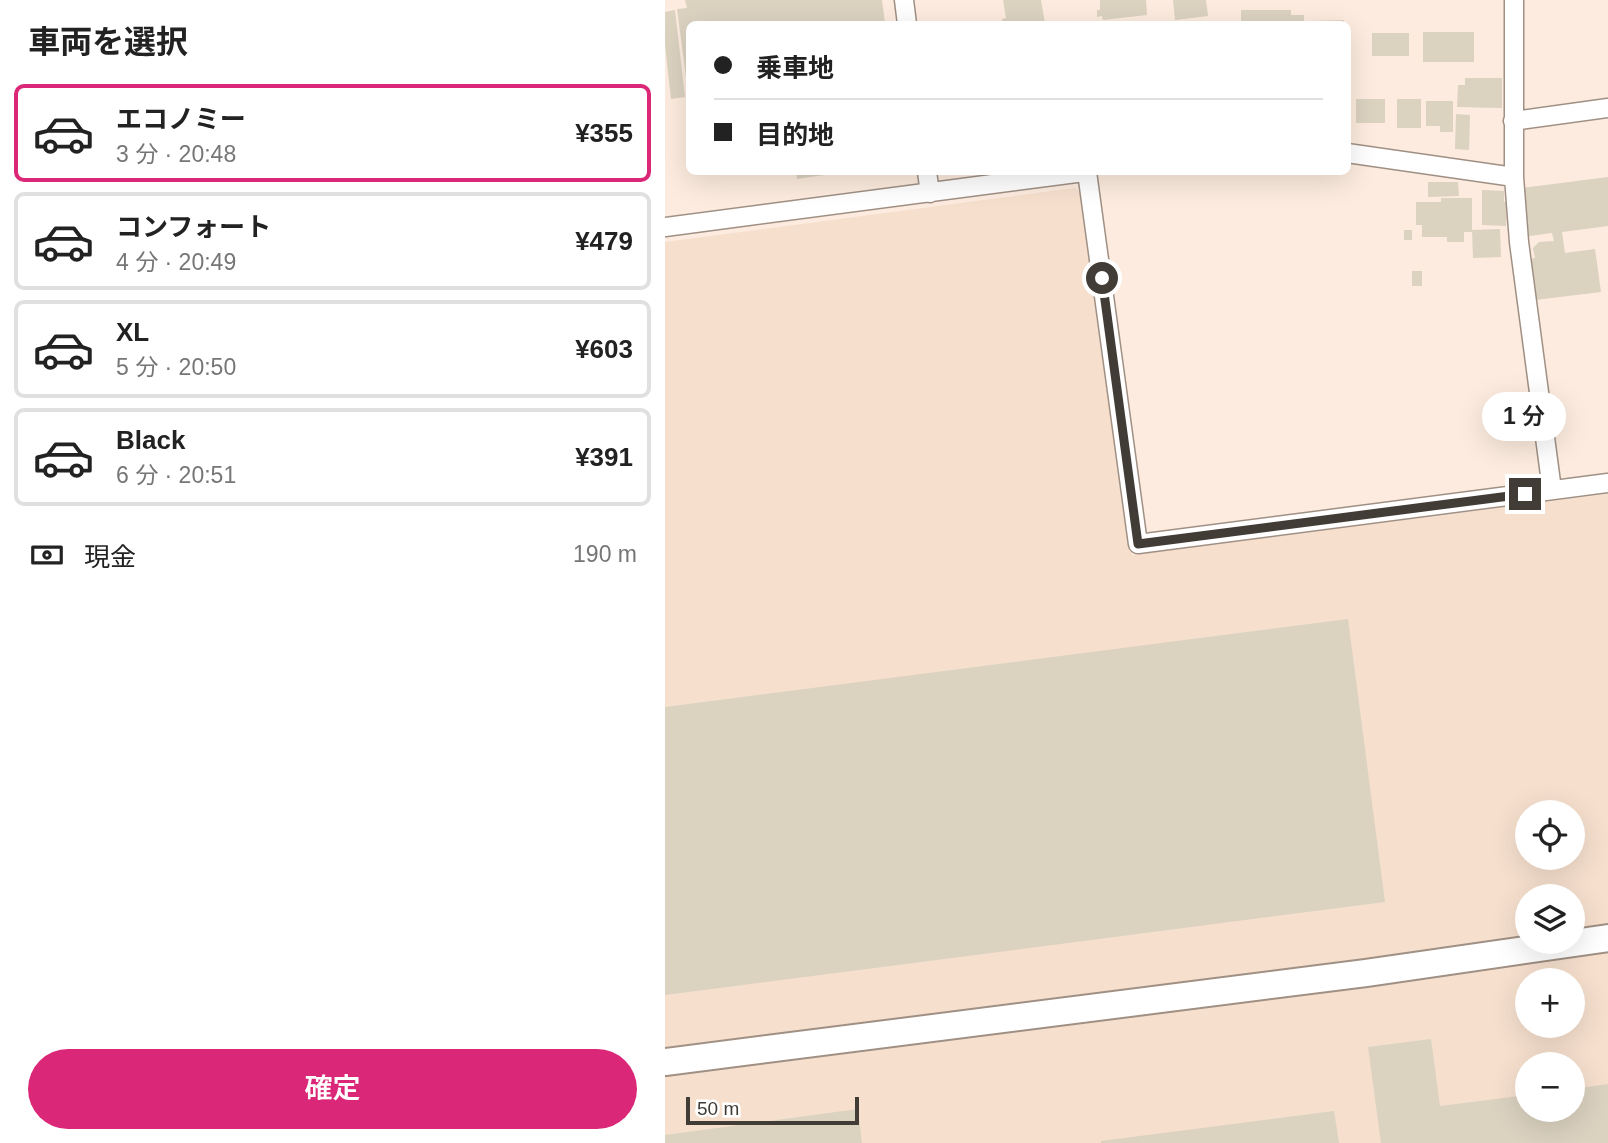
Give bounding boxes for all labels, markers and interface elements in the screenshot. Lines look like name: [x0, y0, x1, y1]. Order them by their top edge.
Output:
text: 車両を選択: [28, 24, 188, 60]
text: 乗車地: [756, 53, 834, 83]
icon: car: [32, 102, 95, 165]
text: エコノミー: [116, 104, 246, 134]
text: ¥355: [575, 118, 633, 148]
text: 目的地: [756, 120, 834, 150]
text: 3 分 · 20:48: [116, 141, 236, 167]
icon: car: [32, 210, 95, 273]
text: コンフォート: [116, 212, 271, 242]
text: ¥479: [575, 226, 633, 256]
text: 4 分 · 20:49: [116, 249, 236, 275]
route start: [1086, 262, 1118, 294]
text: XL: [116, 317, 149, 347]
icon: car: [32, 318, 95, 381]
text: ¥603: [575, 334, 633, 364]
text: 5 分 · 20:50: [116, 354, 236, 380]
callout: 1 分: [1483, 392, 1567, 442]
text: 1 分: [1503, 403, 1545, 429]
text: Black: [116, 425, 185, 455]
icon: car: [32, 426, 95, 489]
text: ¥391: [575, 442, 633, 472]
text: 6 分 · 20:51: [116, 462, 236, 488]
route end: [1509, 478, 1541, 510]
icon: cash: [28, 536, 66, 574]
text: 190 m: [573, 541, 637, 567]
text: 現金: [84, 542, 136, 572]
map controls: [1515, 800, 1585, 1122]
button: locate: [1515, 800, 1585, 870]
button: layers: [1515, 884, 1585, 954]
button: +: [1515, 968, 1585, 1038]
button: 確定: [28, 1049, 637, 1129]
button: −: [1515, 1052, 1585, 1122]
scale bar: [686, 1094, 859, 1126]
text: 50 m: [697, 1098, 739, 1119]

